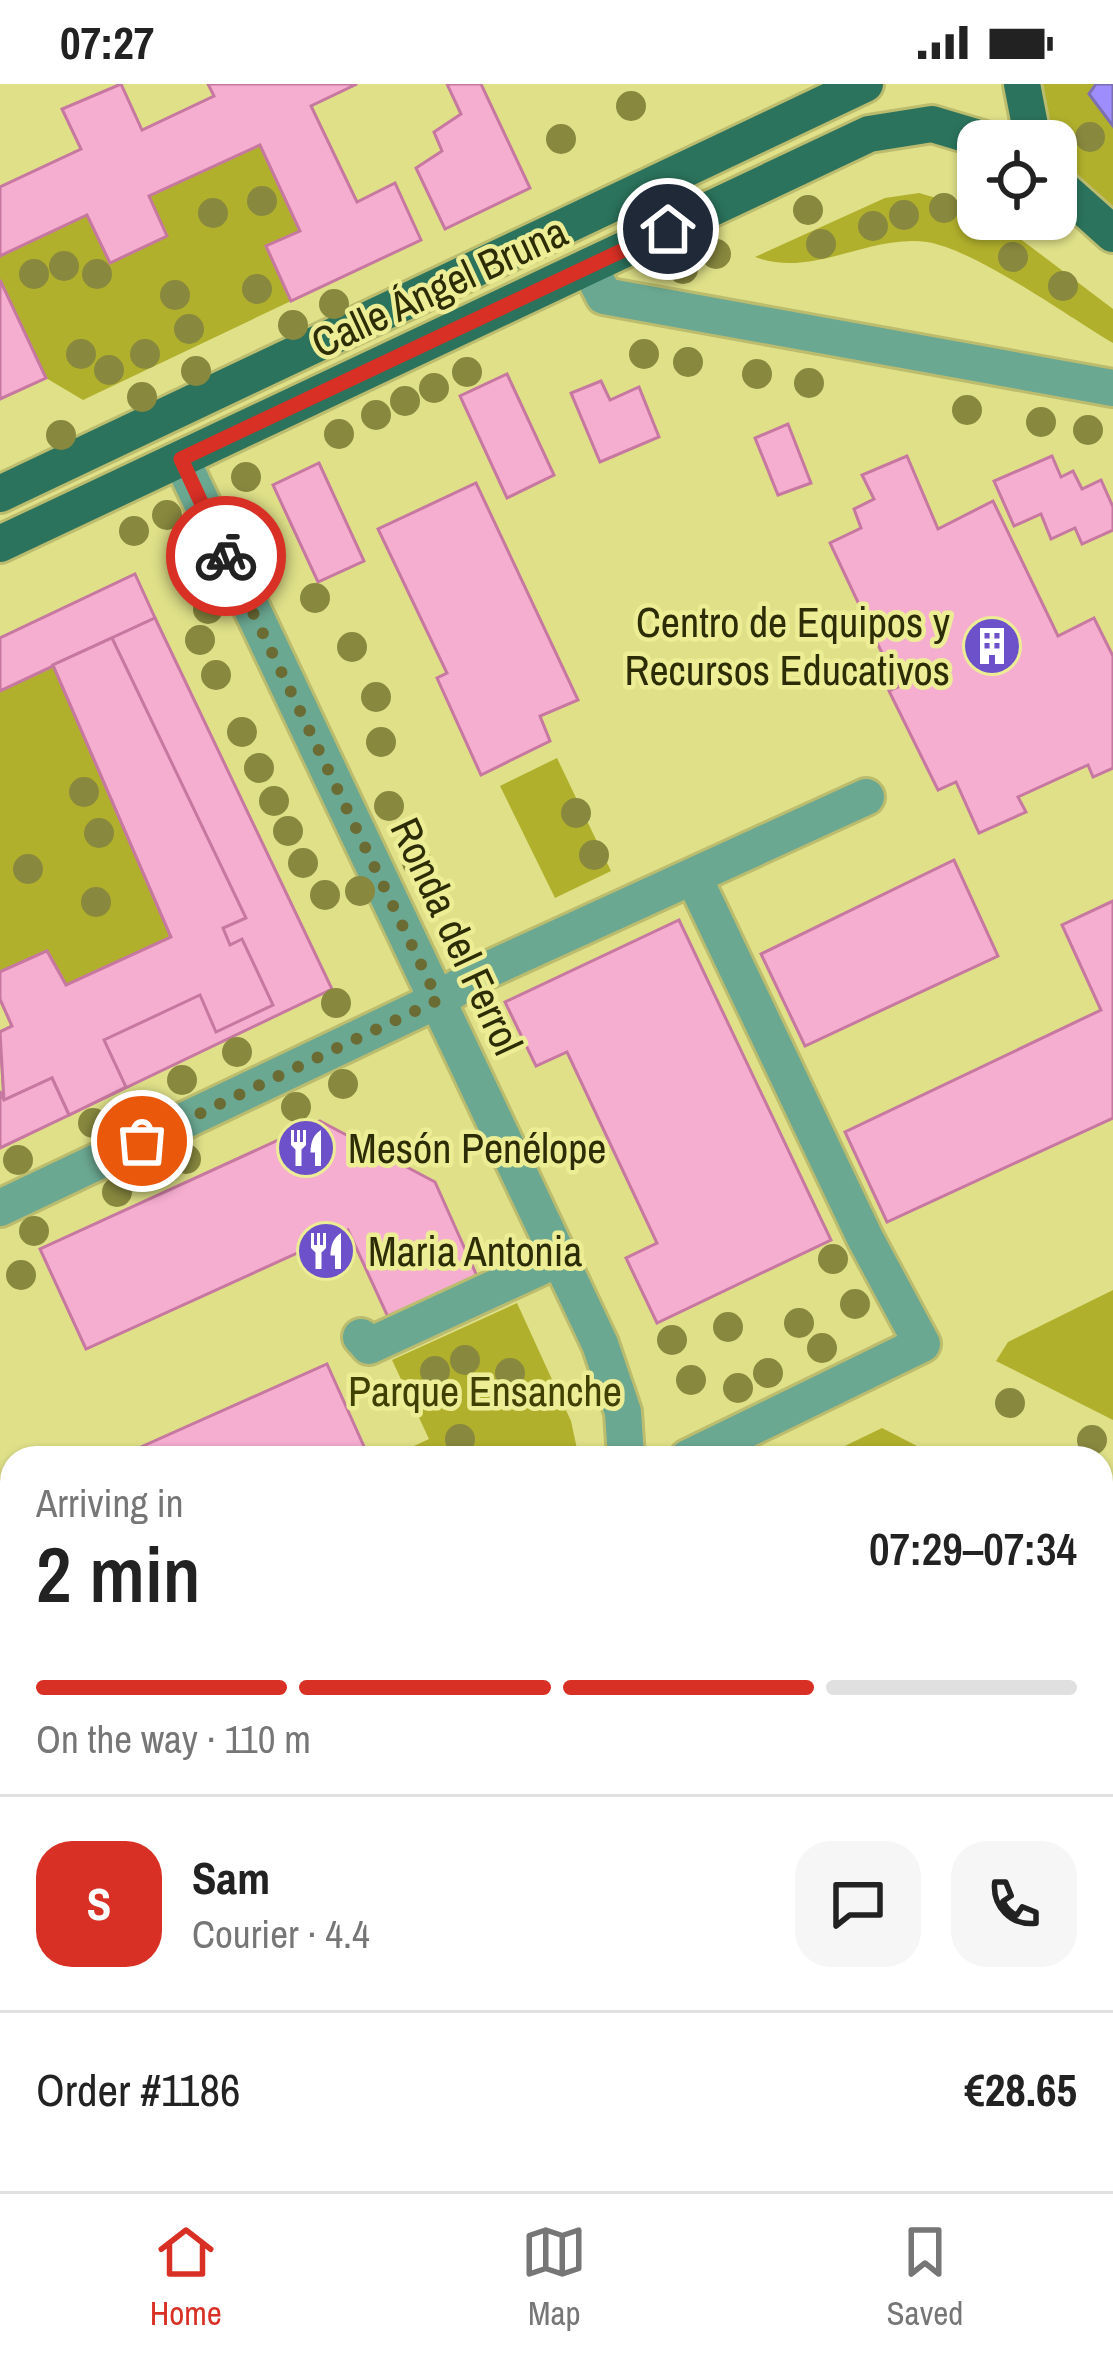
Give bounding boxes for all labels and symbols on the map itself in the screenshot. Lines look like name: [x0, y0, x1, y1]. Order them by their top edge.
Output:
pin: [617, 178, 719, 280]
street label: Calle Ángel Bruna: [302, 203, 576, 371]
courier: [166, 496, 286, 616]
place label: Centro de Equipos y Recursos Educativos: [625, 594, 950, 698]
building icon: Centro de Equipos y Recursos Educativos: [961, 615, 1023, 677]
street label: Ronda del Ferrol: [378, 809, 536, 1063]
pin: [91, 1090, 193, 1192]
restaurant icon: Mesón Penélope: [275, 1117, 337, 1179]
place label: Mesón Penélope: [348, 1120, 606, 1176]
restaurant icon: Maria Antonia: [295, 1220, 357, 1282]
place label: Maria Antonia: [368, 1223, 582, 1279]
park label: Parque Ensanche: [348, 1363, 622, 1419]

